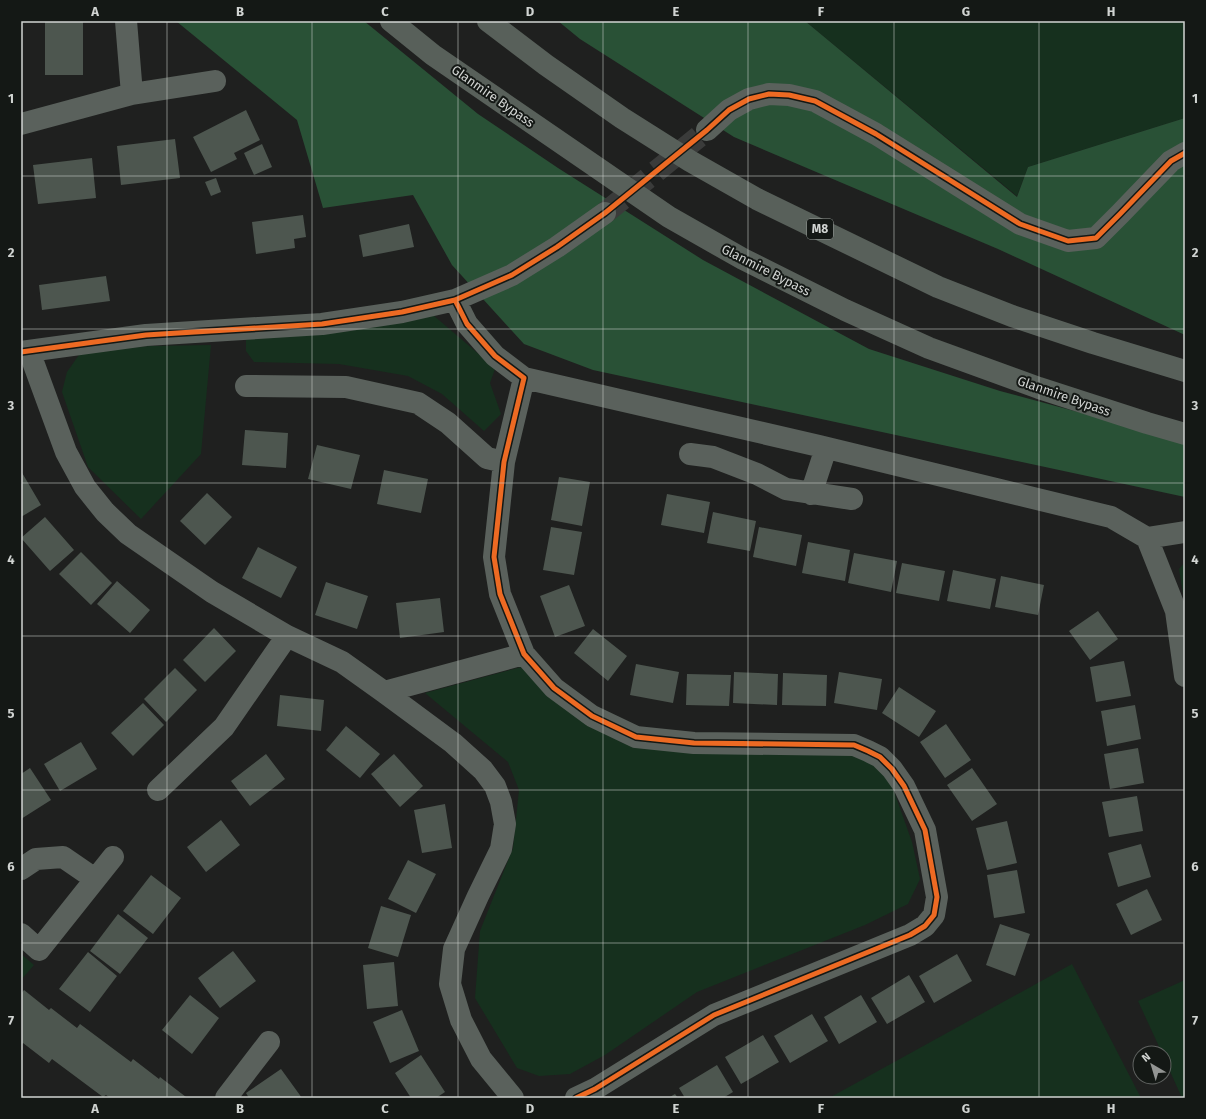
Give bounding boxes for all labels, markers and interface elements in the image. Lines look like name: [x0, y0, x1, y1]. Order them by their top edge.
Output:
text: A: [90, 4, 99, 19]
text: B: [236, 4, 244, 19]
text: C: [381, 4, 389, 19]
text: D: [526, 4, 535, 19]
text: E: [673, 4, 680, 19]
text: F: [818, 4, 825, 19]
text: G: [962, 4, 970, 19]
text: H: [1107, 4, 1115, 19]
street label: Glanmire Bypass: [449, 62, 537, 130]
text: 1: [8, 91, 14, 106]
text: 1: [1192, 91, 1198, 106]
road number: M8: [807, 219, 833, 239]
street label: Glanmire Bypass: [719, 241, 813, 299]
text: 2: [8, 245, 15, 260]
text: 2: [1192, 245, 1199, 260]
street label: Glanmire Bypass: [1015, 373, 1113, 419]
text: 3: [7, 398, 15, 413]
text: 3: [1191, 398, 1199, 413]
text: 4: [7, 552, 15, 567]
text: 4: [1191, 552, 1199, 567]
text: 5: [8, 706, 15, 721]
text: 5: [1192, 706, 1199, 721]
text: 6: [7, 859, 15, 874]
text: 6: [1191, 859, 1199, 874]
text: 7: [8, 1013, 14, 1028]
text: 7: [1192, 1013, 1198, 1028]
north arrow: [1132, 1045, 1172, 1085]
text: N: [1139, 1050, 1153, 1065]
text: A: [90, 1101, 99, 1116]
text: B: [236, 1101, 244, 1116]
text: C: [381, 1101, 389, 1116]
text: D: [526, 1101, 535, 1116]
text: E: [673, 1101, 680, 1116]
text: F: [818, 1101, 825, 1116]
text: G: [962, 1101, 970, 1116]
text: H: [1107, 1101, 1115, 1116]

